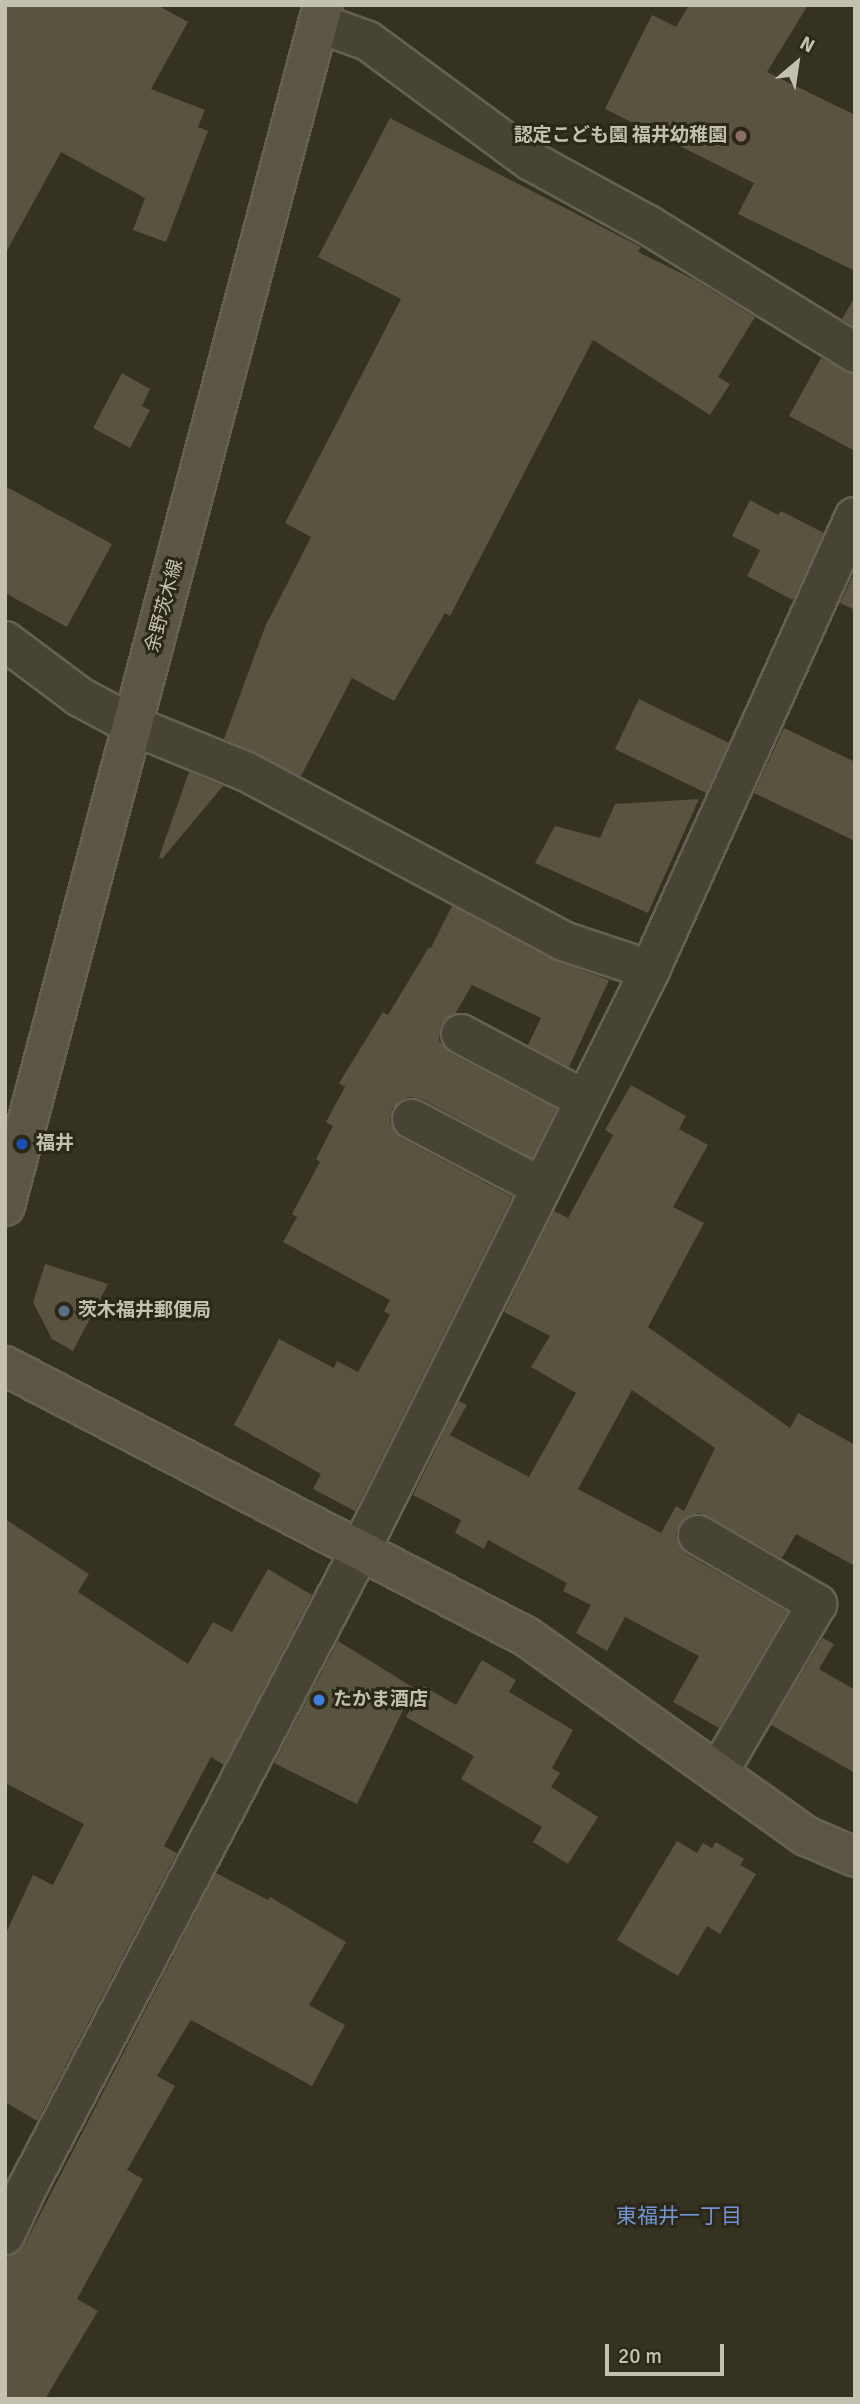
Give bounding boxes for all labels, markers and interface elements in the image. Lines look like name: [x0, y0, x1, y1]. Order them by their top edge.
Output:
north arrow: [762, 28, 832, 98]
text: N: [796, 31, 819, 58]
place label: 認定こども園 福井幼稚園: [514, 125, 727, 147]
marker: 認定こども園 福井幼稚園: [733, 128, 749, 144]
street label: 余野茨木線: [142, 557, 188, 655]
place label: 福井: [36, 1133, 74, 1155]
marker: 福井: [14, 1136, 30, 1152]
place label: 茨木福井郵便局: [78, 1300, 211, 1322]
marker: 茨木福井郵便局: [56, 1303, 72, 1319]
place label: たかま酒店: [333, 1689, 428, 1711]
marker: たかま酒店: [311, 1692, 327, 1708]
district label: 東福井一丁目: [616, 2203, 742, 2229]
scale bar: [608, 2330, 727, 2374]
text: 20 m: [618, 2343, 662, 2369]

